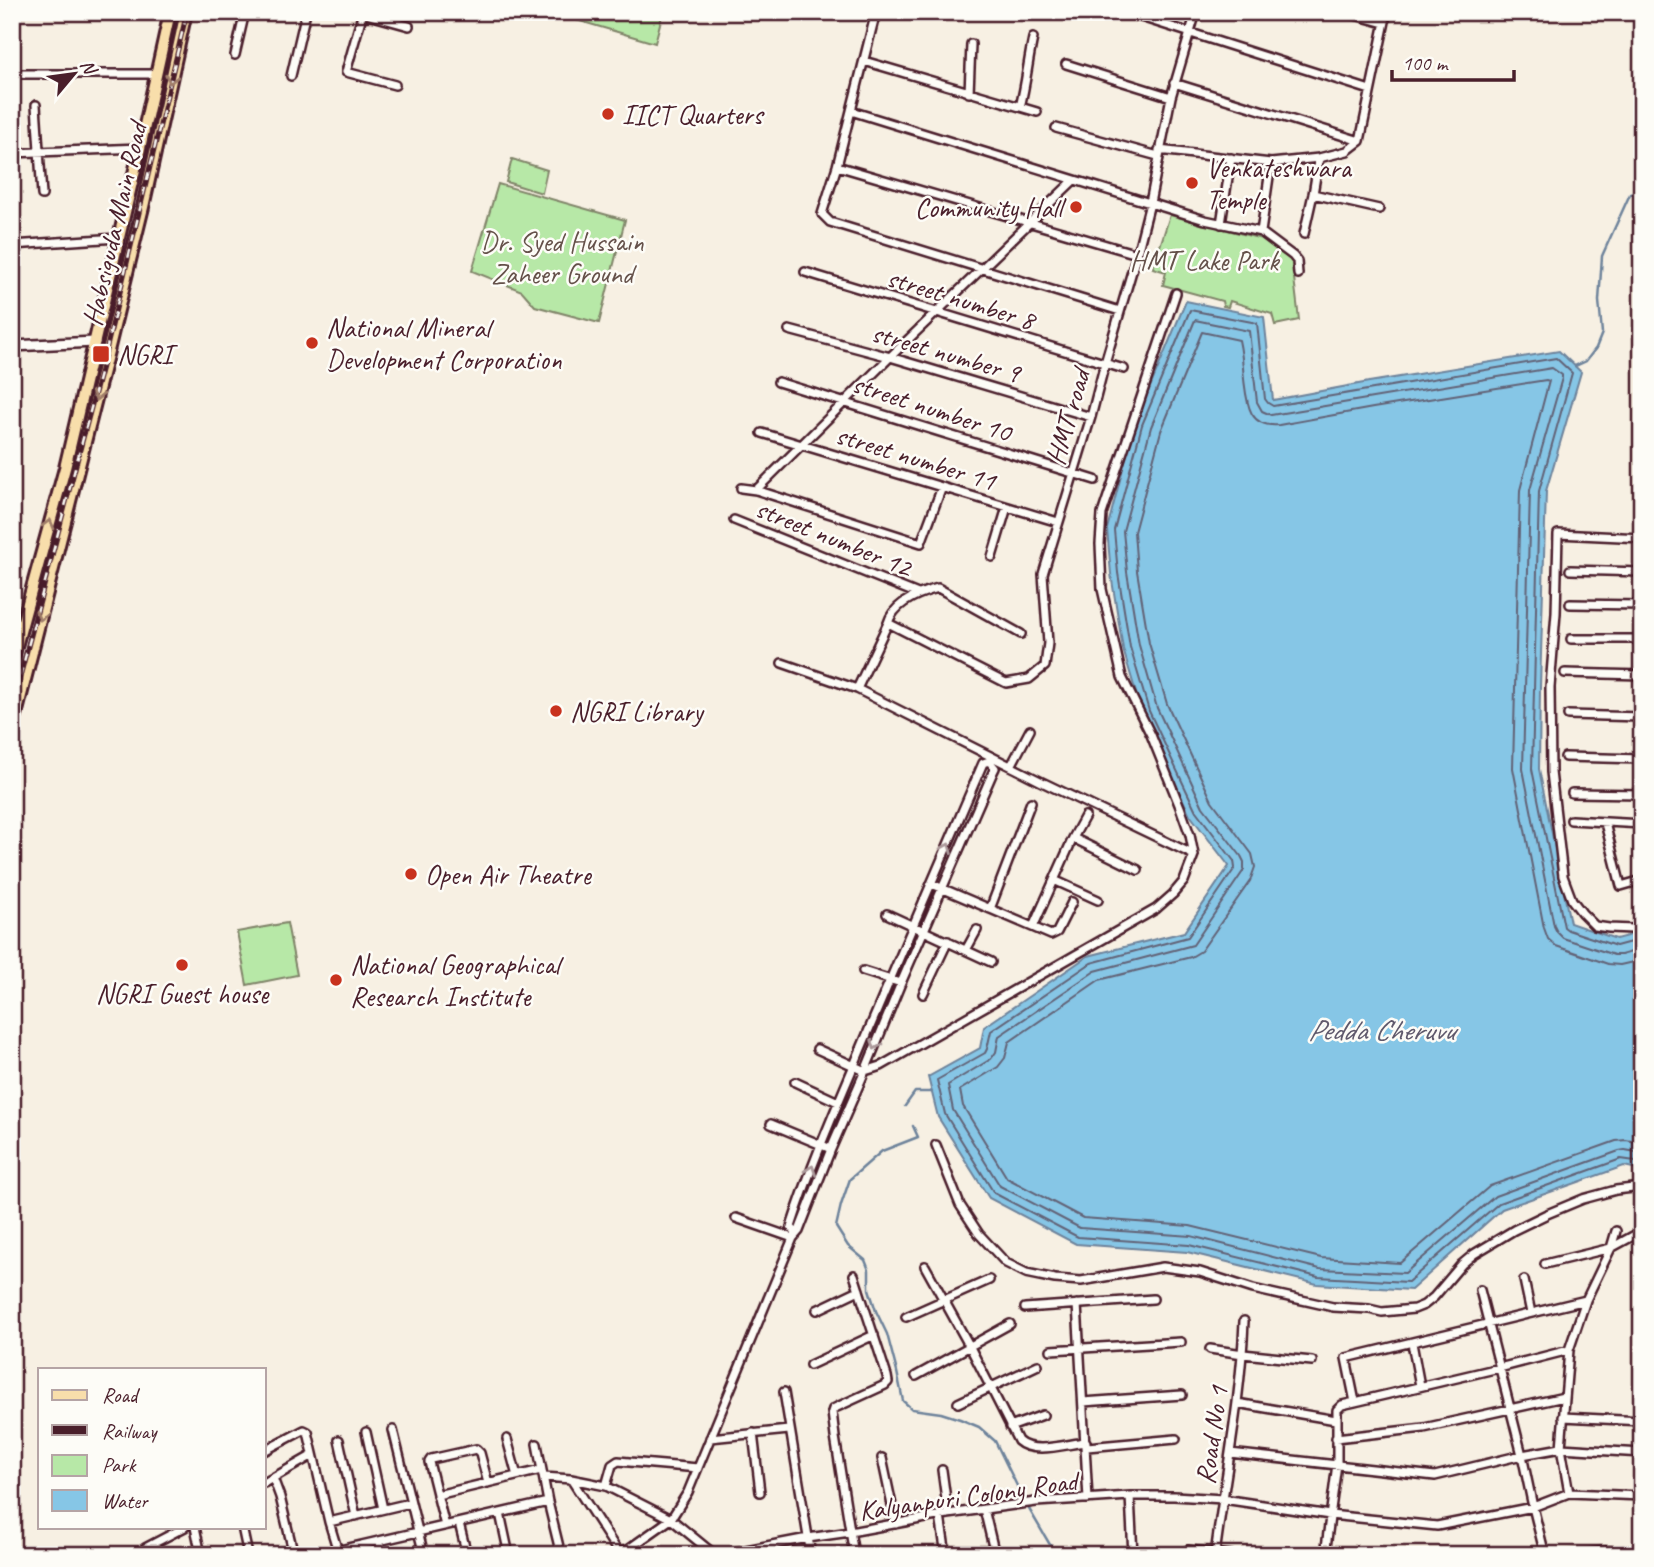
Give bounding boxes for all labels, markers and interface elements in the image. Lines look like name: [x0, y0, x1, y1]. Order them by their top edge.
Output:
north arrow: [38, 38, 108, 108]
scale bar: [1392, 38, 1514, 82]
text: 100 m: [1402, 50, 1449, 76]
text: N: [75, 55, 103, 80]
one-way arrow: [165, 73, 179, 85]
place label: IICT Quarters: [622, 97, 765, 132]
marker: IICT Quarters: [600, 106, 616, 122]
street label: Habsiguda Main Road: [74, 115, 156, 329]
place label: Venkateshwara Temple: [1206, 150, 1352, 217]
marker: Venkateshwara Temple: [1184, 175, 1200, 191]
place label: Community Hall: [915, 190, 1067, 225]
marker: Community Hall: [1068, 199, 1084, 215]
park label: Dr. Syed Hussain Zaheer Ground: [480, 224, 644, 291]
park label: HMT Lake Park: [1129, 243, 1280, 278]
street label: street number 8: [883, 259, 1041, 338]
place label: National Mineral Development Corporation: [326, 310, 562, 377]
street label: street number 9: [868, 315, 1026, 391]
marker: National Mineral Development Corporation: [304, 335, 320, 351]
place label: NGRI: [117, 337, 178, 372]
marker: NGRI: [91, 344, 111, 364]
street label: HMT road: [1037, 362, 1099, 469]
street label: street number 10: [848, 365, 1018, 450]
one-way arrow: [91, 390, 105, 402]
street label: street number 11: [832, 417, 1001, 499]
street label: street number 12: [751, 490, 919, 586]
one-way arrow: [41, 518, 56, 530]
one-way arrow: [35, 610, 49, 622]
place label: NGRI Library: [570, 694, 705, 729]
marker: NGRI Library: [548, 703, 564, 719]
one-way arrow: [939, 843, 953, 855]
place label: Open Air Theatre: [425, 857, 592, 892]
marker: Open Air Theatre: [403, 866, 419, 882]
place label: National Geographical Research Institute: [350, 947, 565, 1014]
marker: NGRI Guest house: [174, 957, 190, 973]
marker: National Geographical Research Institute: [328, 972, 344, 988]
place label: NGRI Guest house: [96, 976, 270, 1011]
water label: Pedda Cheruvu: [1308, 1011, 1459, 1049]
one-way arrow: [871, 1038, 885, 1050]
one-way arrow: [803, 1165, 817, 1177]
legend: [38, 1368, 266, 1528]
text: Road: [102, 1382, 141, 1408]
street label: Road No 1: [1187, 1382, 1236, 1486]
text: Railway: [102, 1418, 158, 1444]
text: Park: [102, 1452, 137, 1478]
street label: Kalyanpuri Colony Road: [857, 1462, 1083, 1528]
text: Water: [102, 1488, 149, 1514]

